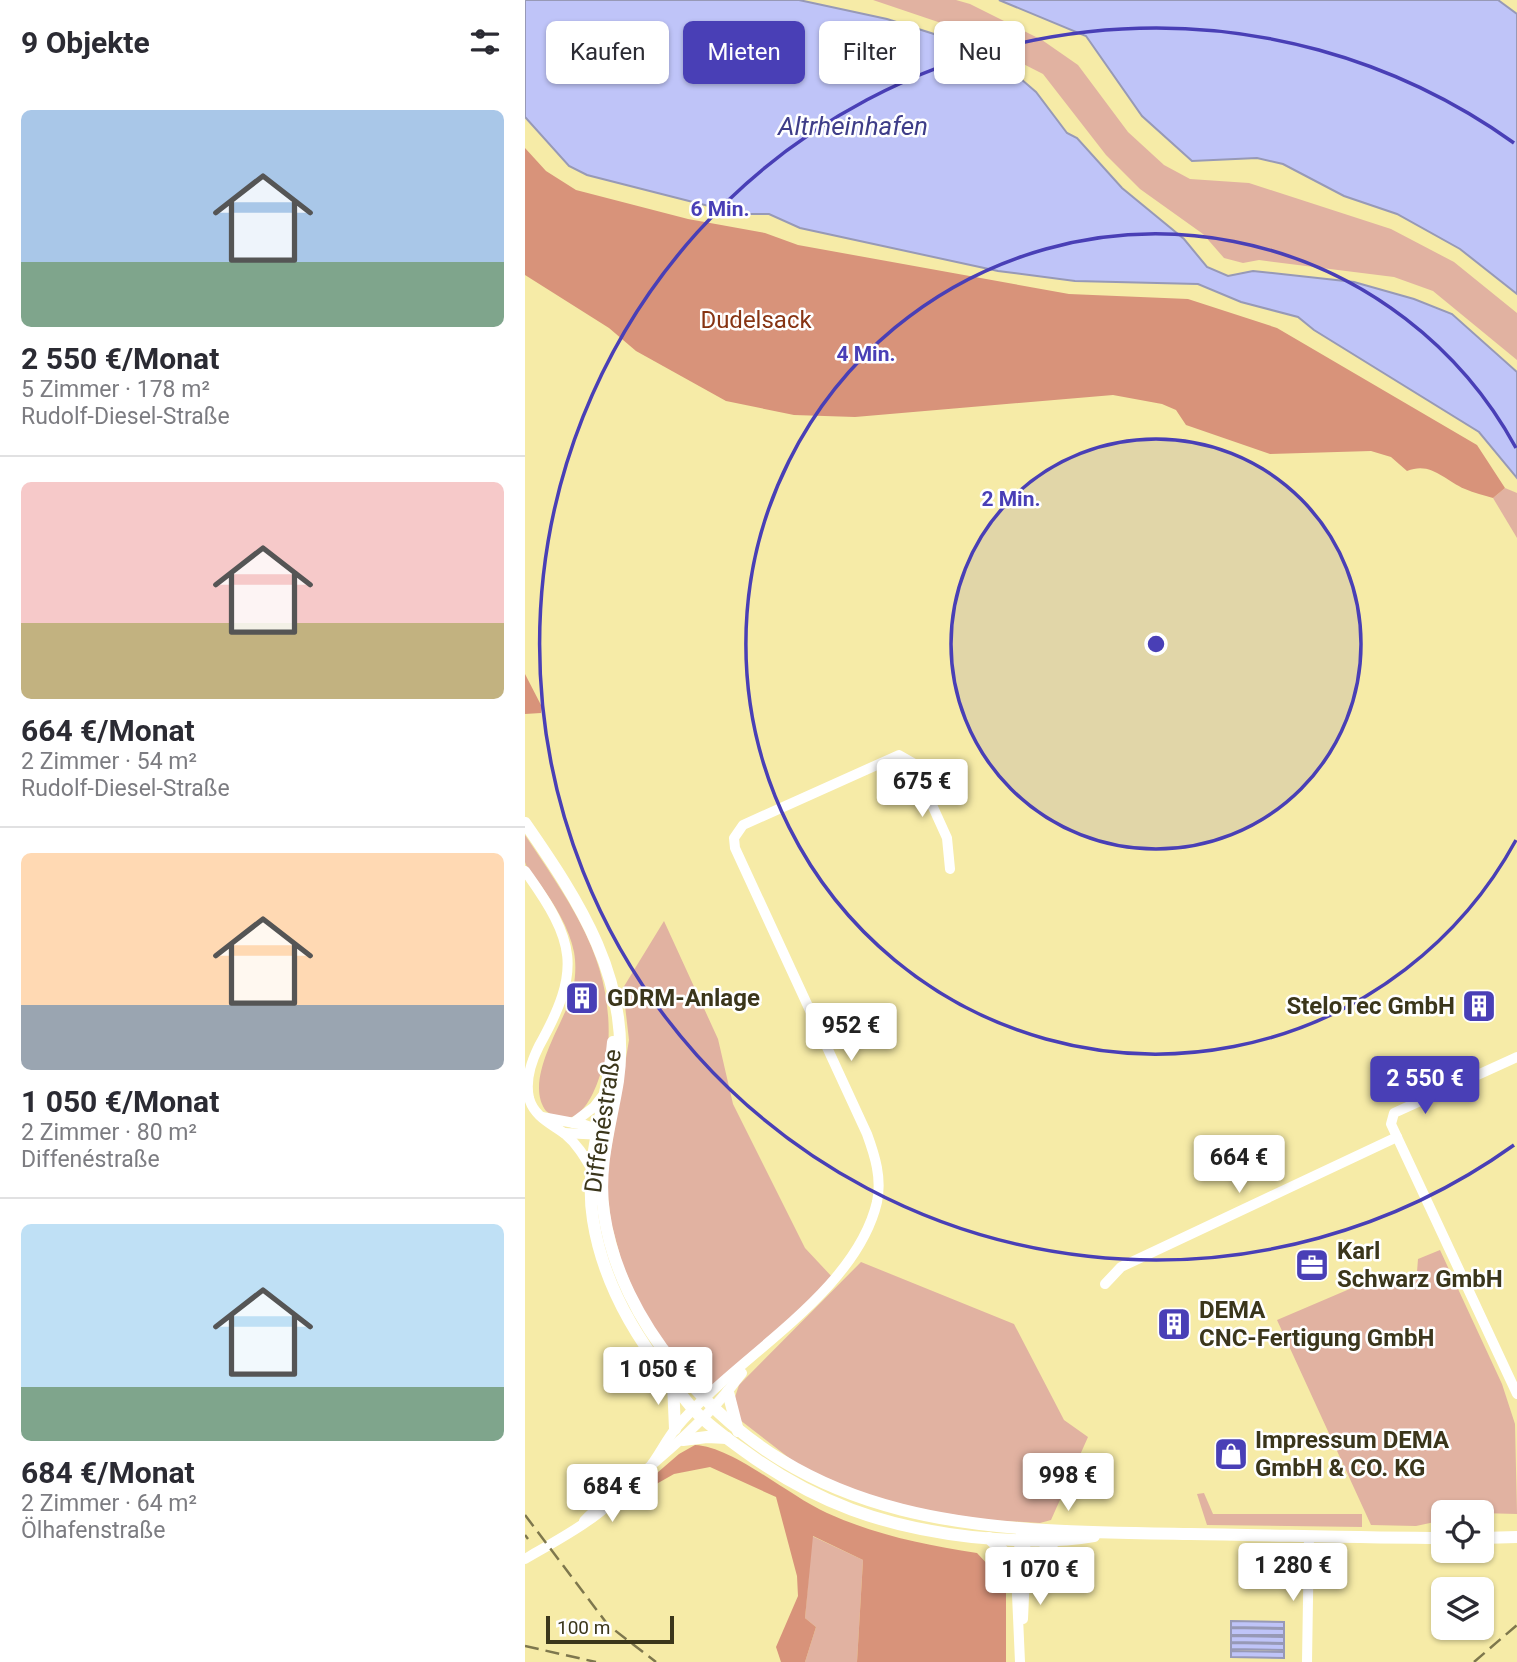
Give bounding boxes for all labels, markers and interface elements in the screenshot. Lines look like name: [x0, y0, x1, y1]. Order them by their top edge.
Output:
chip: Kaufen: [546, 21, 669, 84]
chip: Mieten: [683, 21, 805, 84]
chip: Filter: [819, 21, 920, 84]
chip: Neu: [934, 21, 1025, 84]
icon: filters: [466, 23, 504, 61]
text: 9 Objekte: [21, 25, 150, 60]
water label: Altrheinhafen: [776, 111, 928, 141]
icon: home: [200, 155, 326, 281]
text: 6 Min.: [690, 197, 750, 221]
park label: Dudelsack: [700, 306, 812, 334]
text: 2 550 €/Monat: [21, 341, 219, 376]
text: 4 Min.: [836, 342, 896, 366]
text: 5 Zimmer · 178 m²: [21, 376, 210, 403]
text: Rudolf-Diesel-Straße: [21, 403, 230, 430]
text: 2 Min.: [981, 487, 1041, 511]
icon: home: [200, 527, 326, 653]
centre of rings: [1144, 632, 1168, 656]
text: 664 €/Monat: [21, 713, 195, 748]
text: 2 Zimmer · 54 m²: [21, 748, 197, 775]
pin: 675 €: [873, 760, 971, 819]
text: 675 €: [893, 768, 951, 795]
text: Rudolf-Diesel-Straße: [21, 775, 230, 802]
icon: home: [200, 898, 326, 1024]
building icon: GDRM-Anlage: [563, 979, 601, 1017]
place label: GDRM-Anlage: [607, 984, 760, 1012]
building icon: SteloTec GmbH: [1460, 987, 1498, 1025]
place label: SteloTec GmbH: [1286, 992, 1455, 1020]
pin: 952 €: [802, 1004, 900, 1063]
text: 952 €: [822, 1012, 880, 1039]
street label: Diffenéstraße: [579, 1047, 627, 1195]
pin: 2 550 €: [1360, 1056, 1490, 1116]
text: 2 550 €: [1386, 1065, 1464, 1092]
text: 1 050 €/Monat: [21, 1084, 219, 1119]
text: 2 Zimmer · 80 m²: [21, 1119, 197, 1146]
pin: 664 €: [1190, 1136, 1288, 1195]
text: 664 €: [1210, 1144, 1268, 1171]
text: Diffenéstraße: [21, 1146, 160, 1173]
place label: Karl Schwarz GmbH: [1337, 1237, 1503, 1293]
office icon: Karl Schwarz GmbH: [1293, 1246, 1331, 1284]
icon: home: [200, 1269, 326, 1395]
place label: DEMA CNC-Fertigung GmbH: [1199, 1296, 1434, 1352]
building icon: DEMA CNC-Fertigung GmbH: [1155, 1305, 1193, 1343]
pin: 1 050 €: [593, 1348, 723, 1407]
text: 1 050 €: [619, 1356, 697, 1383]
place label: Impressum DEMA GmbH & CO. KG: [1255, 1426, 1450, 1482]
shop icon: Impressum DEMA GmbH & CO. KG: [1212, 1435, 1250, 1473]
pin: 998 €: [1019, 1454, 1117, 1513]
text: 684 €/Monat: [21, 1455, 195, 1490]
text: 998 €: [1039, 1462, 1097, 1489]
pin: 684 €: [563, 1464, 661, 1524]
text: 684 €: [583, 1473, 641, 1500]
text: 2 Zimmer · 64 m²: [21, 1490, 197, 1517]
map controls: [1431, 1500, 1494, 1640]
button: locate: [1431, 1500, 1494, 1563]
text: Ölhafenstraße: [21, 1517, 165, 1544]
pin: 1 280 €: [1228, 1544, 1358, 1603]
pin: 1 070 €: [975, 1548, 1105, 1607]
text: 1 280 €: [1254, 1552, 1332, 1579]
text: 1 070 €: [1001, 1556, 1079, 1583]
button: layers: [1431, 1577, 1494, 1640]
scale bar: [546, 1613, 674, 1645]
text: 100 m: [557, 1616, 610, 1639]

